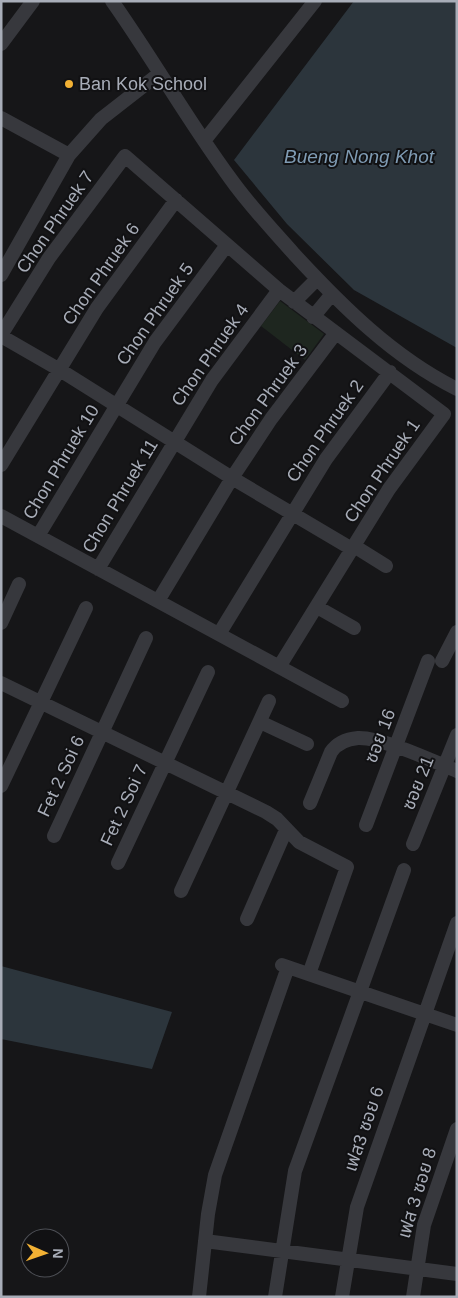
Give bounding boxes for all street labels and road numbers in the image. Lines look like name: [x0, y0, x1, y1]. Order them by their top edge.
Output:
street label: Chon Phruek 7: [12, 167, 98, 277]
street label: Chon Phruek 6: [58, 219, 144, 329]
street label: Chon Phruek 5: [112, 259, 198, 369]
street label: Chon Phruek 4: [167, 300, 253, 410]
street label: Chon Phruek 3: [225, 341, 311, 449]
street label: Chon Phruek 2: [282, 376, 368, 486]
street label: Chon Phruek 10: [19, 401, 103, 523]
street label: Chon Phruek 1: [340, 416, 424, 526]
street label: Chon Phruek 11: [78, 436, 162, 556]
street label: ซอย 16: [361, 706, 399, 766]
street label: Fet 2 Soi 6: [34, 732, 88, 820]
street label: ซอย 21: [398, 753, 438, 813]
street label: Fet 2 Soi 7: [97, 761, 151, 849]
street label: เฟส3 ซอย 6: [340, 1084, 388, 1174]
street label: เฟส 3 ซอย 8: [394, 1145, 440, 1241]

